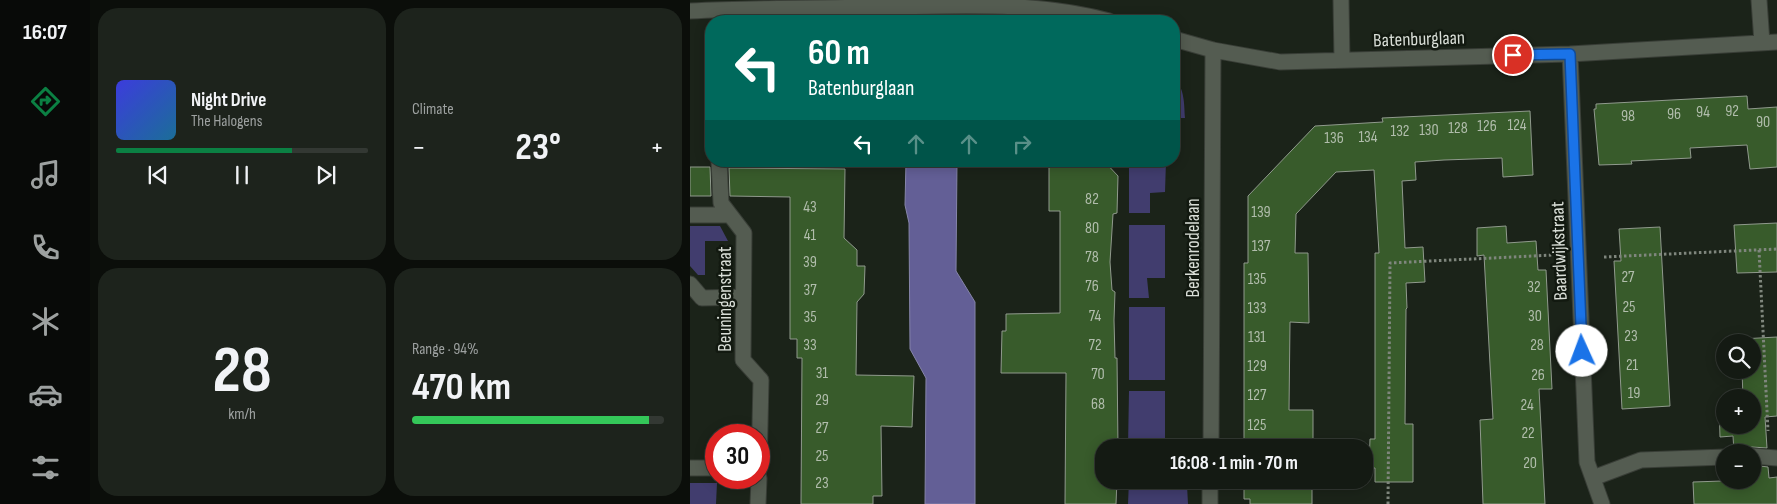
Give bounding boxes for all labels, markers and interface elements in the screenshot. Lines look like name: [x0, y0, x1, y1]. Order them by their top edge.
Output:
text: 16:07: [23, 19, 67, 46]
street label: Batenburglaan: [1373, 26, 1465, 53]
text: 60 m: [808, 32, 870, 75]
pin: [1492, 34, 1534, 76]
icon: left: [725, 35, 790, 100]
icon: arrive: [1499, 41, 1527, 69]
text: Batenburglaan: [808, 75, 914, 102]
icon: directions: [28, 84, 63, 119]
text: Night Drive: [191, 89, 266, 112]
text: Climate: [412, 100, 454, 119]
house number: 92: [1725, 102, 1739, 121]
house number: 94: [1696, 103, 1710, 122]
house number: 96: [1667, 105, 1681, 124]
house number: 98: [1621, 107, 1635, 126]
text: The Halogens: [191, 112, 262, 131]
house number: 90: [1756, 113, 1770, 132]
house number: 124: [1508, 116, 1527, 135]
house number: 126: [1477, 117, 1497, 136]
house number: 128: [1448, 119, 1468, 138]
house number: 130: [1419, 121, 1439, 140]
house number: 132: [1391, 122, 1409, 141]
text: 23°: [515, 125, 561, 170]
house number: 134: [1358, 128, 1378, 147]
house number: 136: [1324, 129, 1344, 148]
icon: left: [849, 130, 877, 158]
icon: ahead: [902, 130, 930, 158]
icon: ahead: [955, 130, 983, 158]
icon: right: [1008, 130, 1036, 158]
text: −: [412, 131, 426, 164]
text: +: [650, 131, 664, 164]
icon: music: [28, 157, 63, 192]
icon: previous: [144, 161, 172, 189]
icon: pause: [228, 161, 256, 189]
icon: next: [312, 161, 340, 189]
house number: 82: [1085, 190, 1099, 209]
house number: 43: [803, 198, 817, 217]
street label: Berkenrodelaan: [1182, 198, 1205, 298]
street label: Baardwijkstraat: [1546, 201, 1573, 301]
house number: 139: [1251, 203, 1271, 222]
house number: 80: [1085, 219, 1099, 238]
house number: 41: [804, 226, 817, 245]
icon: phone: [28, 230, 63, 265]
house number: 137: [1252, 237, 1271, 256]
street label: Beuningenstraat: [714, 246, 737, 352]
house number: 78: [1085, 248, 1099, 267]
house number: 39: [803, 253, 817, 272]
house number: 27: [1621, 268, 1635, 287]
house number: 135: [1248, 270, 1266, 289]
house number: 76: [1085, 277, 1099, 296]
house number: 32: [1527, 278, 1541, 297]
house number: 37: [803, 281, 817, 300]
house number: 25: [1622, 298, 1636, 317]
house number: 133: [1247, 299, 1267, 318]
icon: climate: [28, 304, 63, 339]
house number: 74: [1089, 307, 1101, 326]
house number: 30: [1528, 307, 1542, 326]
house number: 35: [803, 308, 817, 327]
position arrow: [1555, 324, 1607, 376]
house number: 23: [1624, 327, 1638, 346]
house number: 131: [1248, 328, 1266, 347]
text: 28: [212, 333, 272, 411]
map controls: [1716, 334, 1761, 489]
button: search: [1716, 334, 1761, 379]
house number: 33: [803, 336, 817, 355]
house number: 72: [1089, 336, 1101, 355]
house number: 28: [1530, 336, 1544, 355]
text: Range · 94%: [412, 340, 479, 359]
house number: 21: [1626, 356, 1639, 375]
house number: 129: [1247, 357, 1267, 376]
house number: 31: [816, 364, 829, 383]
text: 470 km: [412, 365, 511, 410]
house number: 70: [1091, 365, 1105, 384]
house number: 26: [1531, 366, 1545, 385]
icon: car: [28, 377, 63, 412]
house number: 19: [1628, 384, 1640, 403]
house number: 127: [1248, 386, 1267, 405]
button: +: [1716, 389, 1761, 434]
house number: 29: [815, 391, 829, 410]
house number: 68: [1091, 395, 1105, 414]
house number: 24: [1520, 396, 1534, 415]
text: km/h: [228, 405, 256, 424]
house number: 125: [1248, 416, 1266, 435]
house number: 27: [815, 419, 829, 438]
speed limit sign: 30: [705, 424, 770, 489]
house number: 22: [1521, 424, 1535, 443]
button: −: [1716, 444, 1761, 489]
house number: 25: [815, 447, 829, 466]
icon: filters: [28, 450, 63, 485]
text: 16:08 · 1 min · 70 m: [1170, 452, 1298, 475]
house number: 20: [1523, 454, 1537, 473]
house number: 23: [815, 474, 829, 493]

